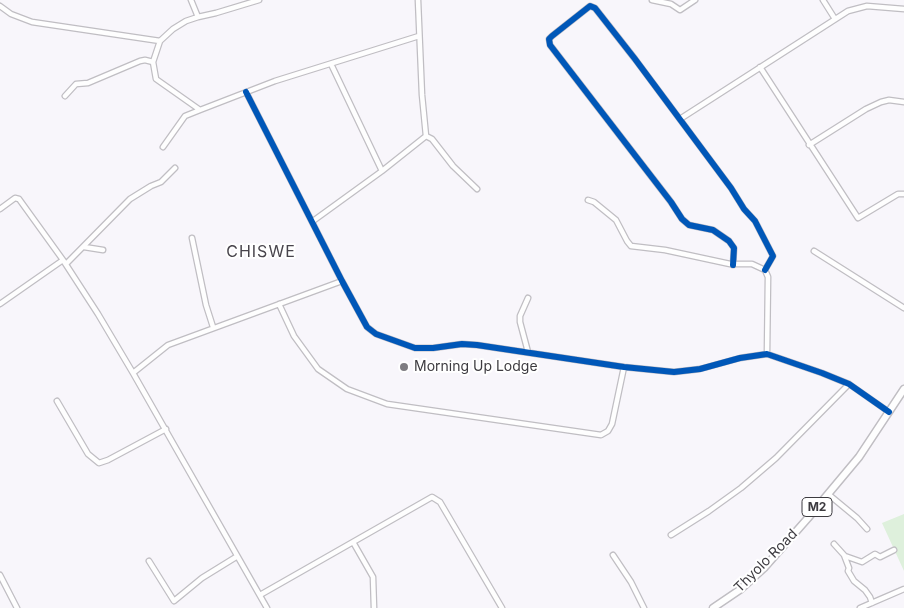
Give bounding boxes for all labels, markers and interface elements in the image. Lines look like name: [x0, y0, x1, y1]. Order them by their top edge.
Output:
district label: CHISWE: [225, 242, 297, 262]
place label: Morning Up Lodge: [414, 359, 538, 375]
marker: Morning Up Lodge: [398, 361, 410, 373]
road number: M2: [802, 498, 832, 516]
street label: Thyolo Road: [731, 526, 801, 596]

